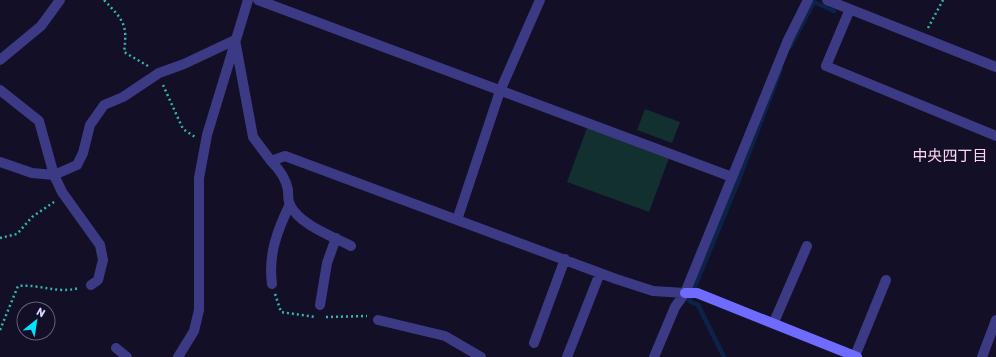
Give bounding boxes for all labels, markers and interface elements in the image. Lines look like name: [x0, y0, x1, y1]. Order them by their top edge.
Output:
district label: 中央四丁目: [912, 147, 988, 165]
north arrow: [16, 301, 56, 341]
text: N: [34, 305, 47, 320]

